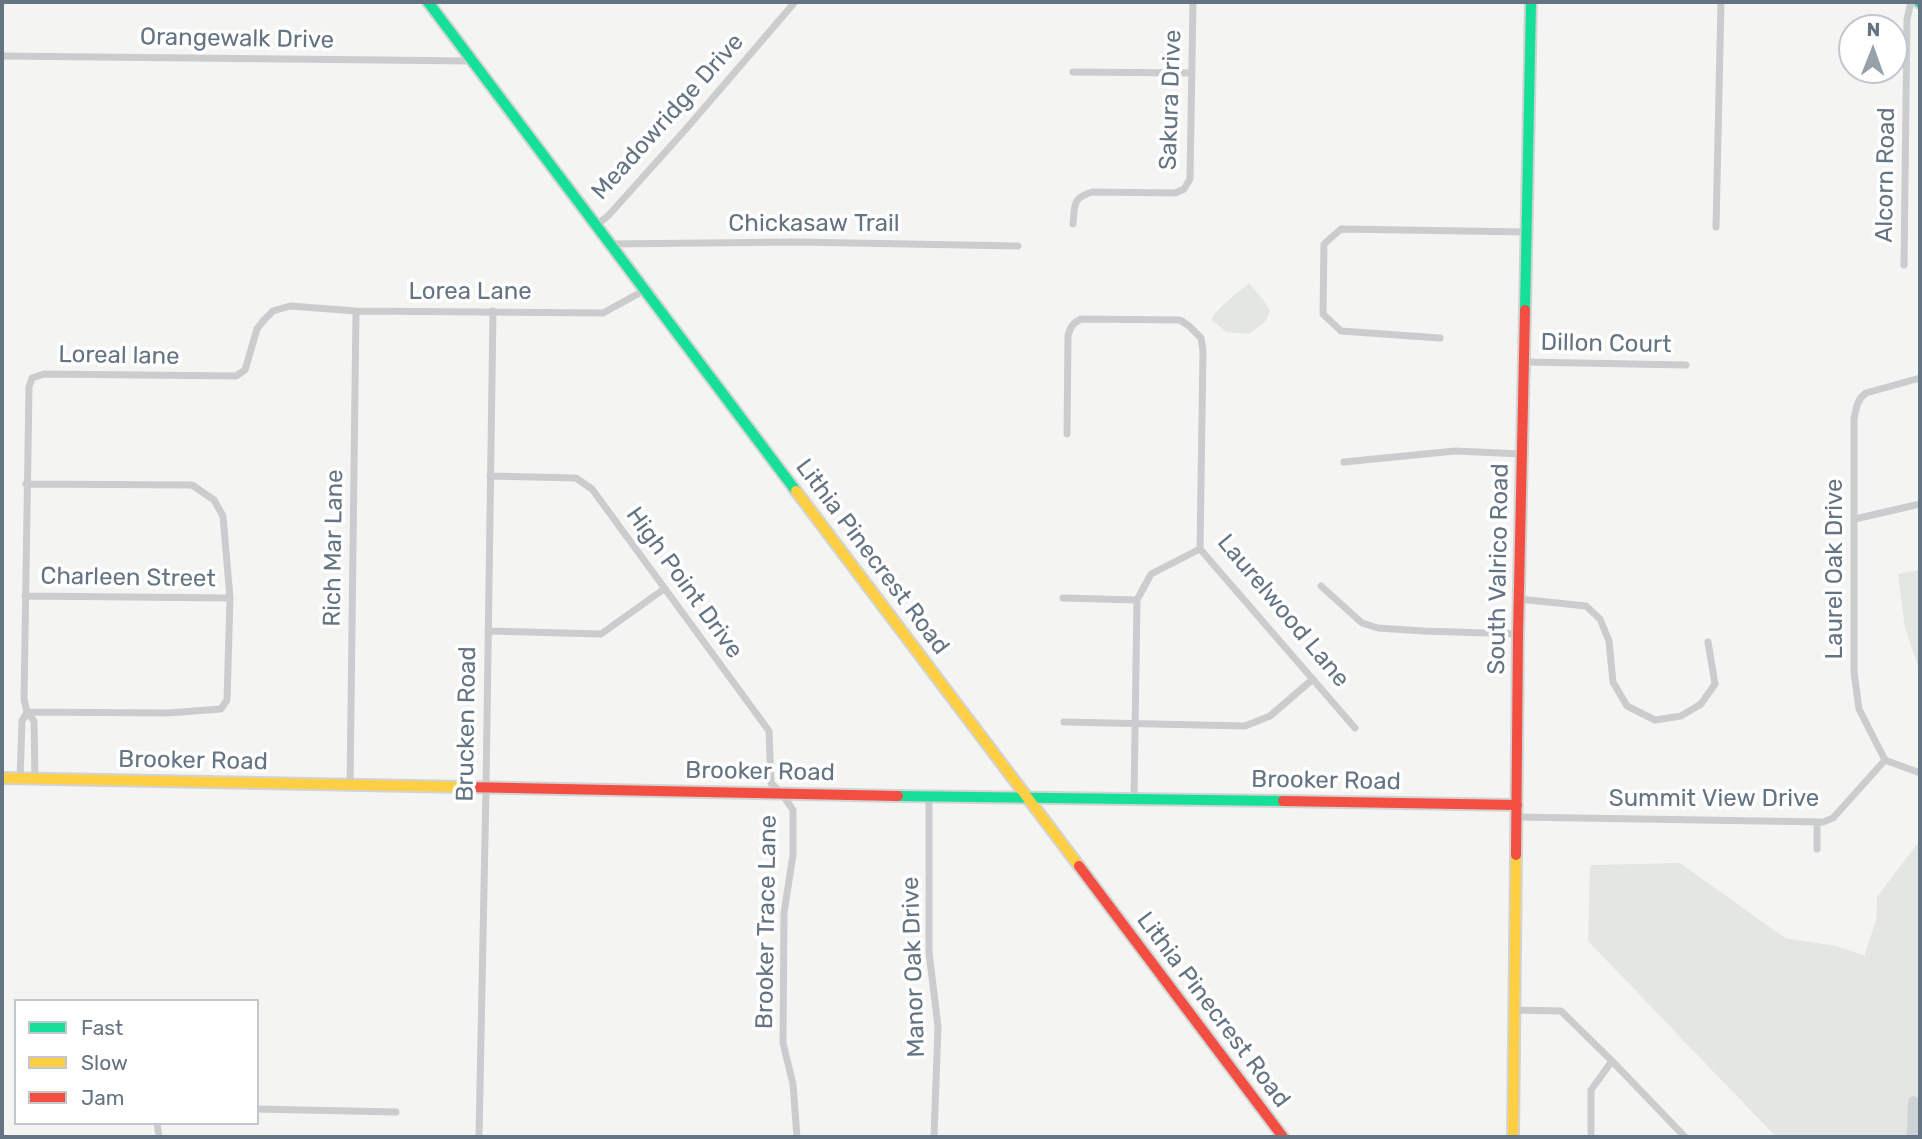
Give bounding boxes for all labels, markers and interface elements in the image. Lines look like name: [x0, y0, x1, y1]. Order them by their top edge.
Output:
north arrow: [1838, 14, 1908, 84]
text: N: [1866, 18, 1880, 41]
street label: Orangewalk Drive: [140, 23, 334, 55]
street label: Meadowridge Drive: [586, 28, 750, 206]
street label: Sakura Drive: [1154, 29, 1188, 171]
street label: Alcorn Road: [1870, 107, 1902, 243]
street label: Chickasaw Trail: [728, 210, 900, 238]
street label: Lorea Lane: [408, 278, 532, 306]
street label: Dillon Court: [1540, 328, 1672, 360]
street label: Loreal lane: [58, 341, 180, 371]
street label: Lithia Pinecrest Road: [789, 454, 955, 660]
street label: South Valrico Road: [1483, 463, 1515, 675]
street label: Rich Mar Lane: [318, 469, 350, 627]
street label: Laurel Oak Drive: [1821, 479, 1849, 659]
street label: High Point Drive: [619, 502, 749, 664]
street label: Laurelwood Lane: [1211, 529, 1355, 693]
street label: Charleen Street: [40, 562, 216, 594]
street label: Brucken Road: [451, 646, 483, 802]
street label: Brooker Road: [118, 745, 268, 777]
street label: Brooker Road: [685, 756, 835, 788]
street label: Brooker Road: [1251, 765, 1401, 797]
street label: Summit View Drive: [1609, 785, 1819, 813]
street label: Brooker Trace Lane: [751, 815, 783, 1029]
street label: Manor Oak Drive: [896, 876, 932, 1058]
street label: Lithia Pinecrest Road: [1130, 907, 1296, 1113]
legend: [14, 999, 259, 1125]
text: Fast: [81, 1015, 123, 1040]
text: Slow: [81, 1050, 128, 1075]
text: Jam: [81, 1085, 125, 1110]

